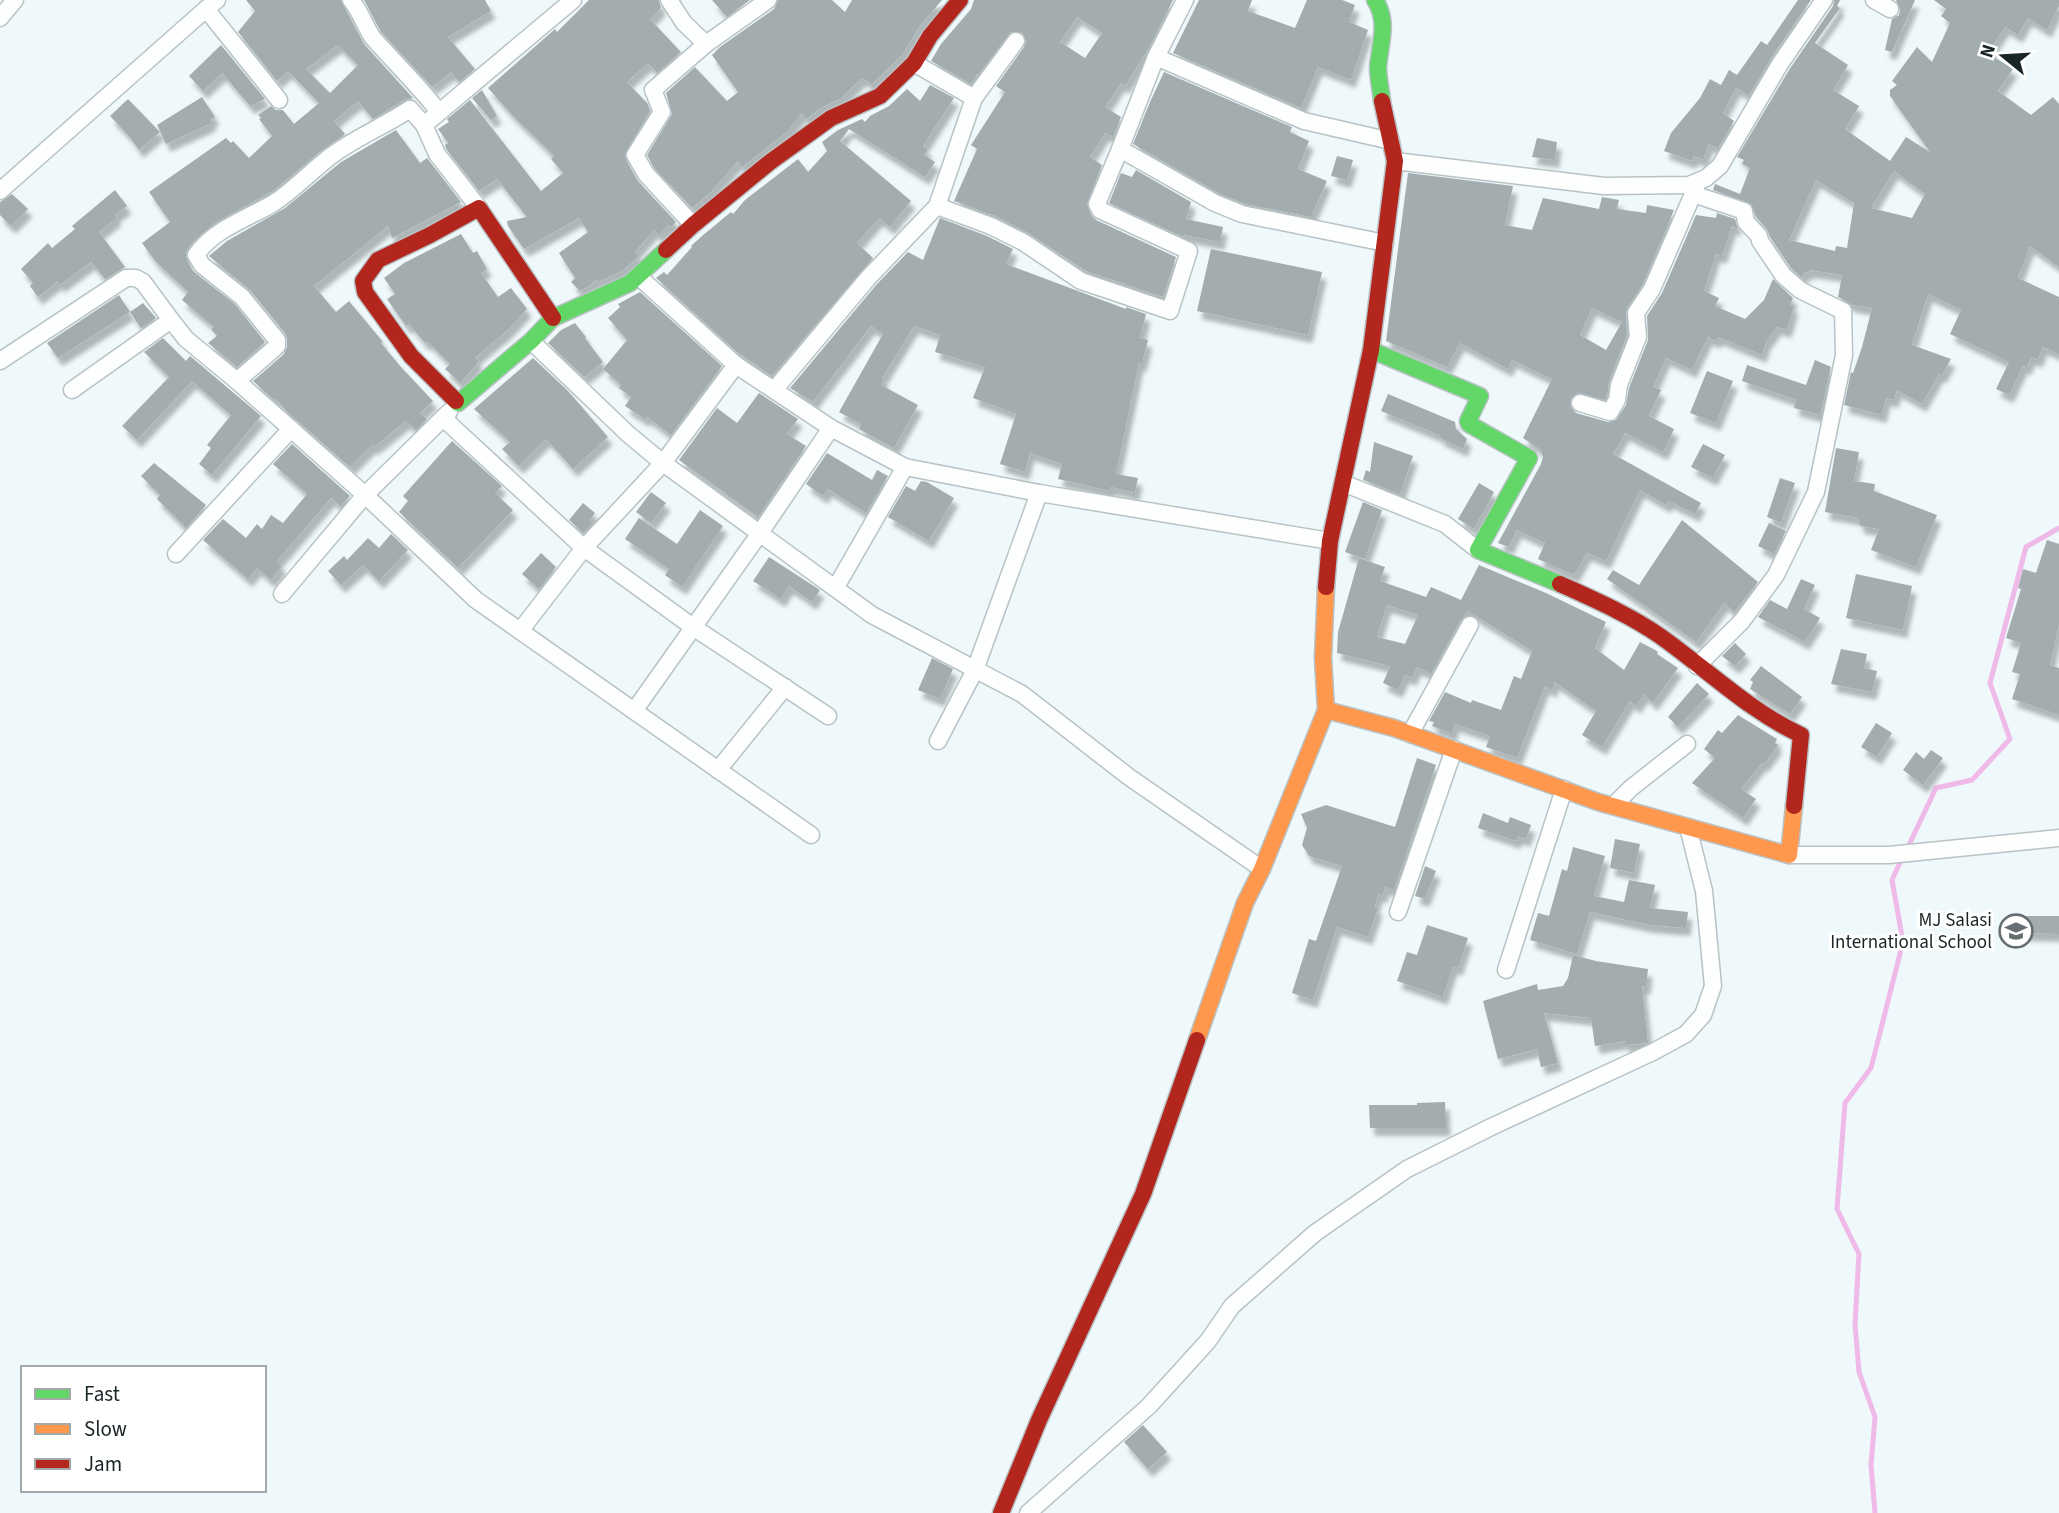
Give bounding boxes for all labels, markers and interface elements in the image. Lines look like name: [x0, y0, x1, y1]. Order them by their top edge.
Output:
north arrow: [1968, 21, 2038, 91]
text: N: [1973, 41, 2003, 61]
place label: MJ Salasi International School: [1830, 907, 1992, 956]
school or university icon: MJ Salasi International School: [1997, 912, 2035, 950]
legend: [21, 1366, 266, 1492]
text: Fast: [84, 1379, 120, 1409]
text: Slow: [84, 1414, 127, 1444]
text: Jam: [84, 1449, 122, 1479]

